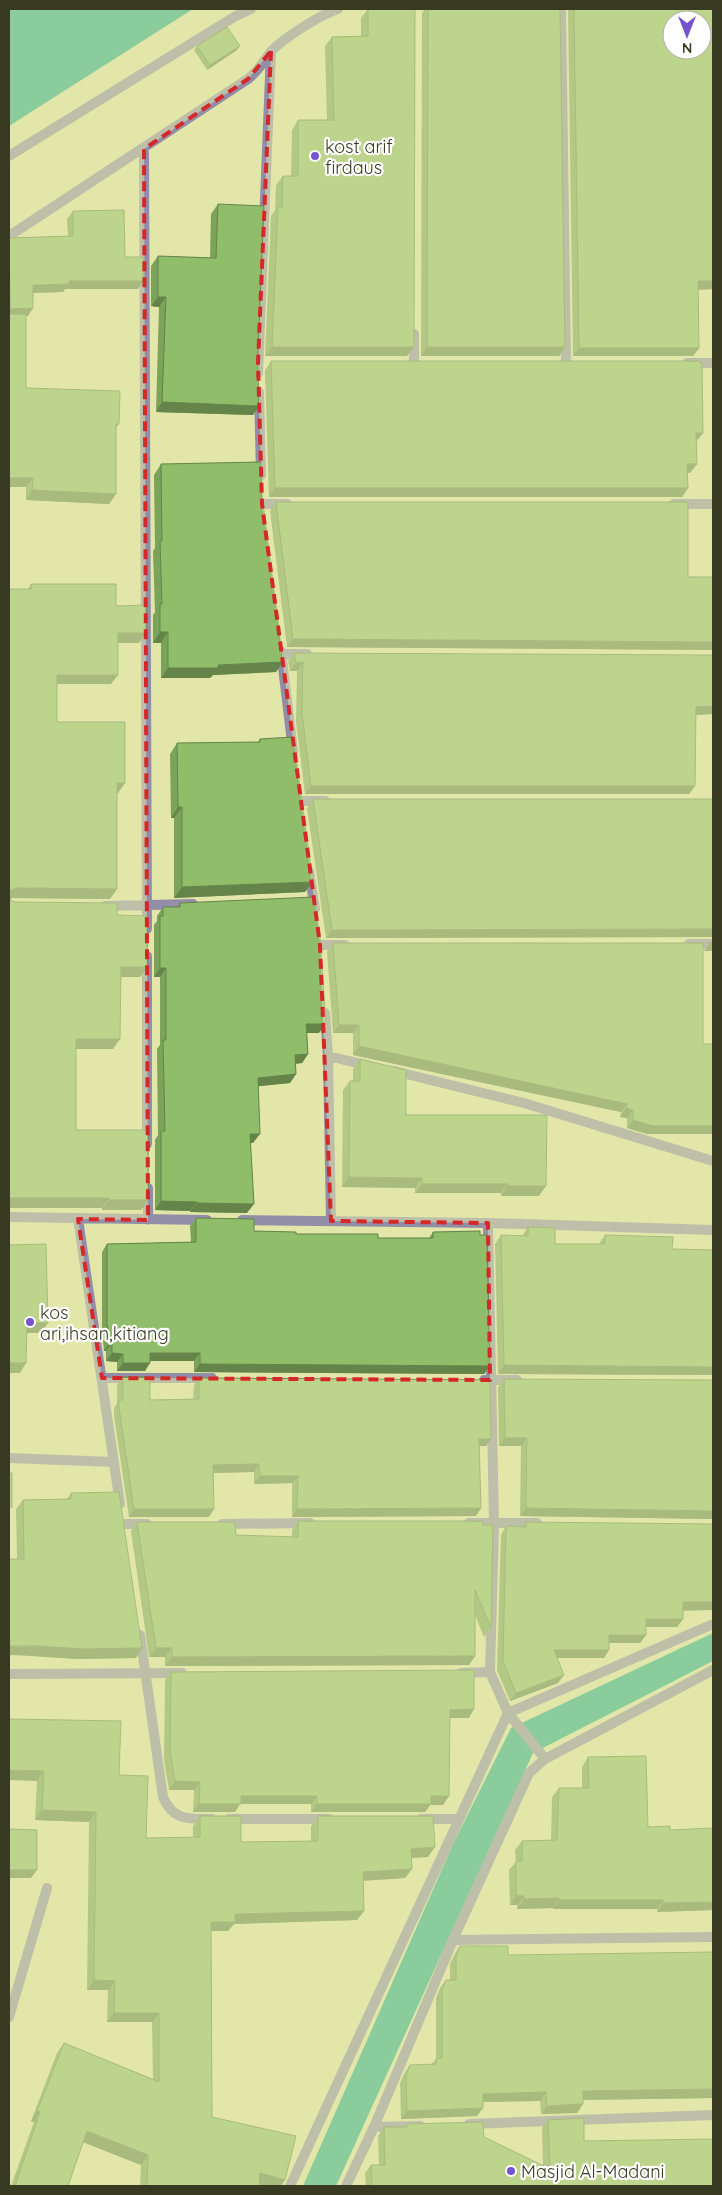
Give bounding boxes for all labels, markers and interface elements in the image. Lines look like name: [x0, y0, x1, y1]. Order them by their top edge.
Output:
north arrow: [662, 10, 712, 60]
text: N: [682, 39, 692, 57]
place label: kost arif firdaus: [325, 135, 393, 179]
marker: kost arif firdaus: [309, 150, 321, 162]
place label: kos ari,ihsan,kitiang: [40, 1301, 169, 1345]
marker: kos ari,ihsan,kitiang: [24, 1316, 36, 1328]
place label: Masjid Al-Madani: [521, 2160, 664, 2183]
marker: Masjid Al-Madani: [505, 2165, 517, 2177]

